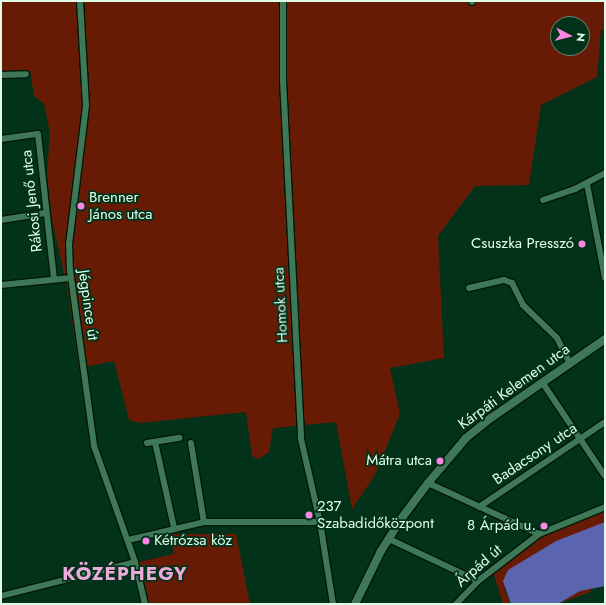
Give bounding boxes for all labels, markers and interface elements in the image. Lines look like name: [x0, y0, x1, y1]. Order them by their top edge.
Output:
north arrow: [550, 16, 590, 56]
text: N: [572, 32, 589, 43]
street label: Rákosi Jenő utca: [18, 149, 46, 253]
place label: Brenner János utca: [89, 188, 152, 223]
marker: Brenner János utca: [76, 201, 86, 211]
place label: Csuszka Presszó: [471, 235, 574, 253]
marker: Csuszka Presszó: [577, 239, 587, 249]
street label: Homok utca: [270, 267, 292, 343]
street label: Jégpince út: [74, 269, 102, 341]
street label: Kárpáti Kelemen utca: [455, 341, 573, 433]
street label: Badacsony utca: [490, 419, 580, 489]
place label: Mátra utca: [366, 452, 432, 470]
marker: Mátra utca: [435, 456, 445, 466]
place label: 237 Szabadidőközpont: [317, 497, 434, 532]
marker: 237 Szabadidőközpont: [304, 510, 314, 520]
place label: 8 Árpád u.: [467, 517, 536, 535]
marker: 8 Árpád u.: [539, 521, 549, 531]
place label: Kétrózsa köz: [154, 532, 232, 550]
marker: Kétrózsa köz: [141, 536, 151, 546]
street label: Árpád út: [452, 541, 506, 591]
district label: KÖZÉPHEGY: [62, 563, 188, 585]

